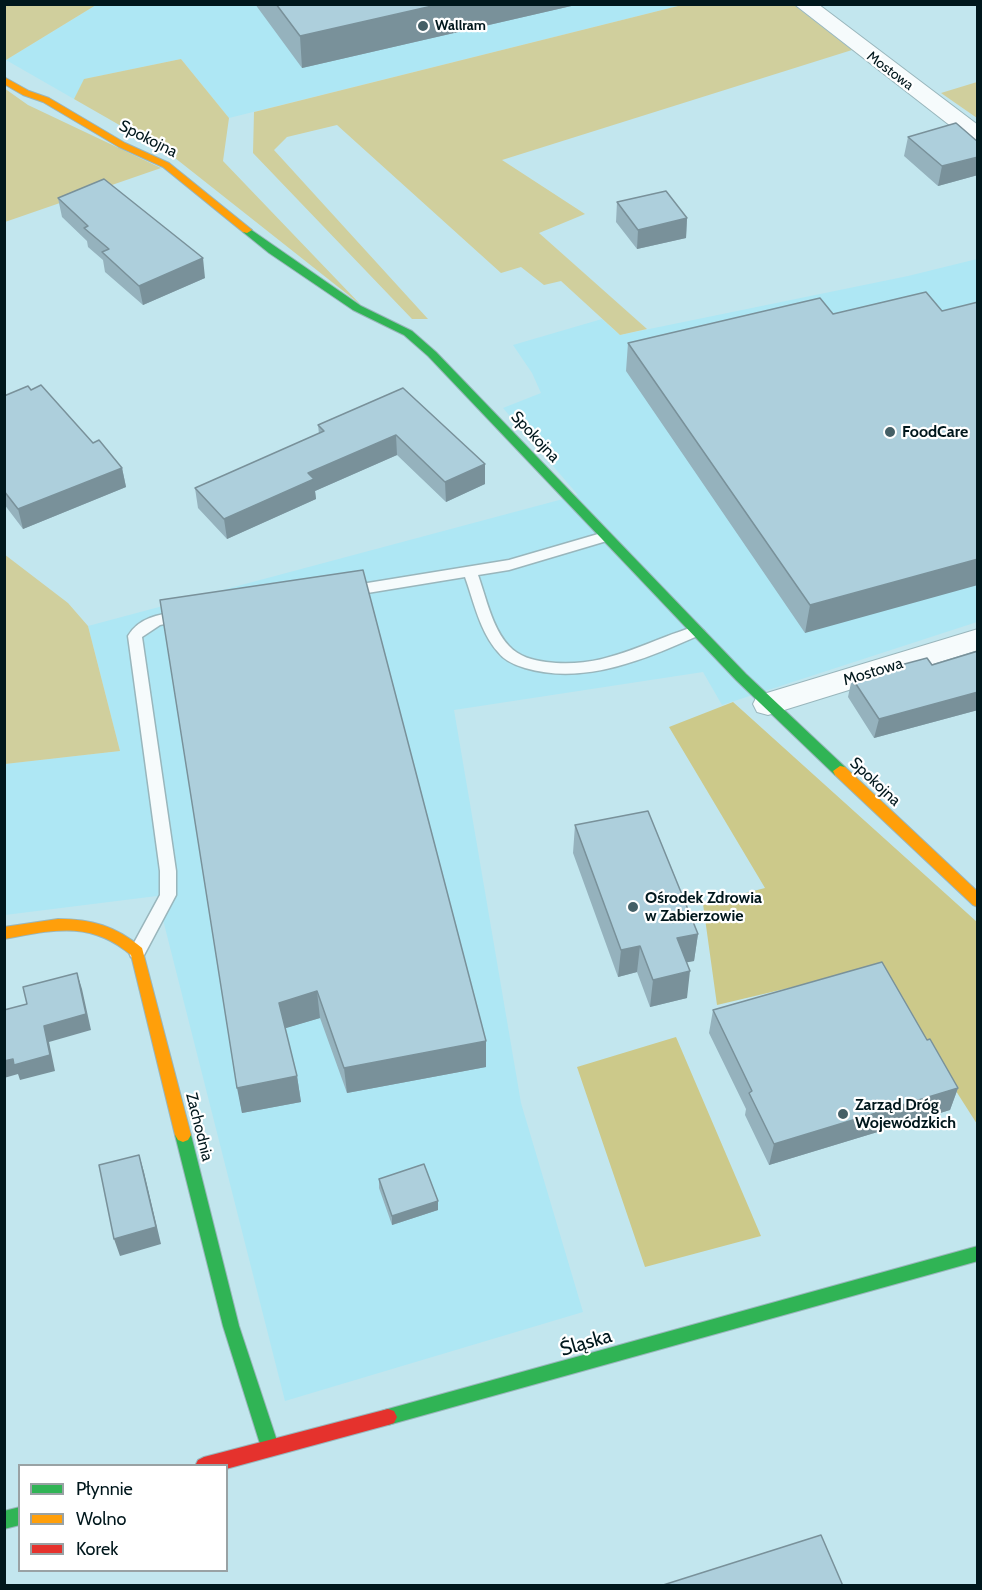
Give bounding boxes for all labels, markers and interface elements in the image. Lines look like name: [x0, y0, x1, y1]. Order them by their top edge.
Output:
place label: Wallram: [435, 18, 486, 34]
marker: Wallram: [416, 19, 430, 33]
street label: Mostowa: [863, 48, 917, 94]
street label: Spokojna: [116, 116, 180, 162]
street label: Spokojna: [507, 408, 563, 466]
place label: FoodCare: [902, 422, 968, 442]
marker: FoodCare: [883, 425, 897, 439]
street label: Mostowa: [841, 654, 905, 690]
street label: Spokojna: [846, 754, 904, 810]
place label: Ośrodek Zdrowia w Zabierzowie: [645, 888, 762, 926]
marker: Ośrodek Zdrowia w Zabierzowie: [626, 900, 640, 914]
street label: Zachodnia: [181, 1091, 217, 1163]
place label: Zarząd Dróg Wojewódzkich: [855, 1095, 956, 1133]
marker: Zarząd Dróg Wojewódzkich: [836, 1107, 850, 1121]
street label: Śląska: [557, 1324, 615, 1362]
legend: [18, 1464, 228, 1572]
text: Płynnie: [76, 1478, 133, 1500]
text: Wolno: [76, 1508, 126, 1530]
text: Korek: [76, 1538, 118, 1560]

